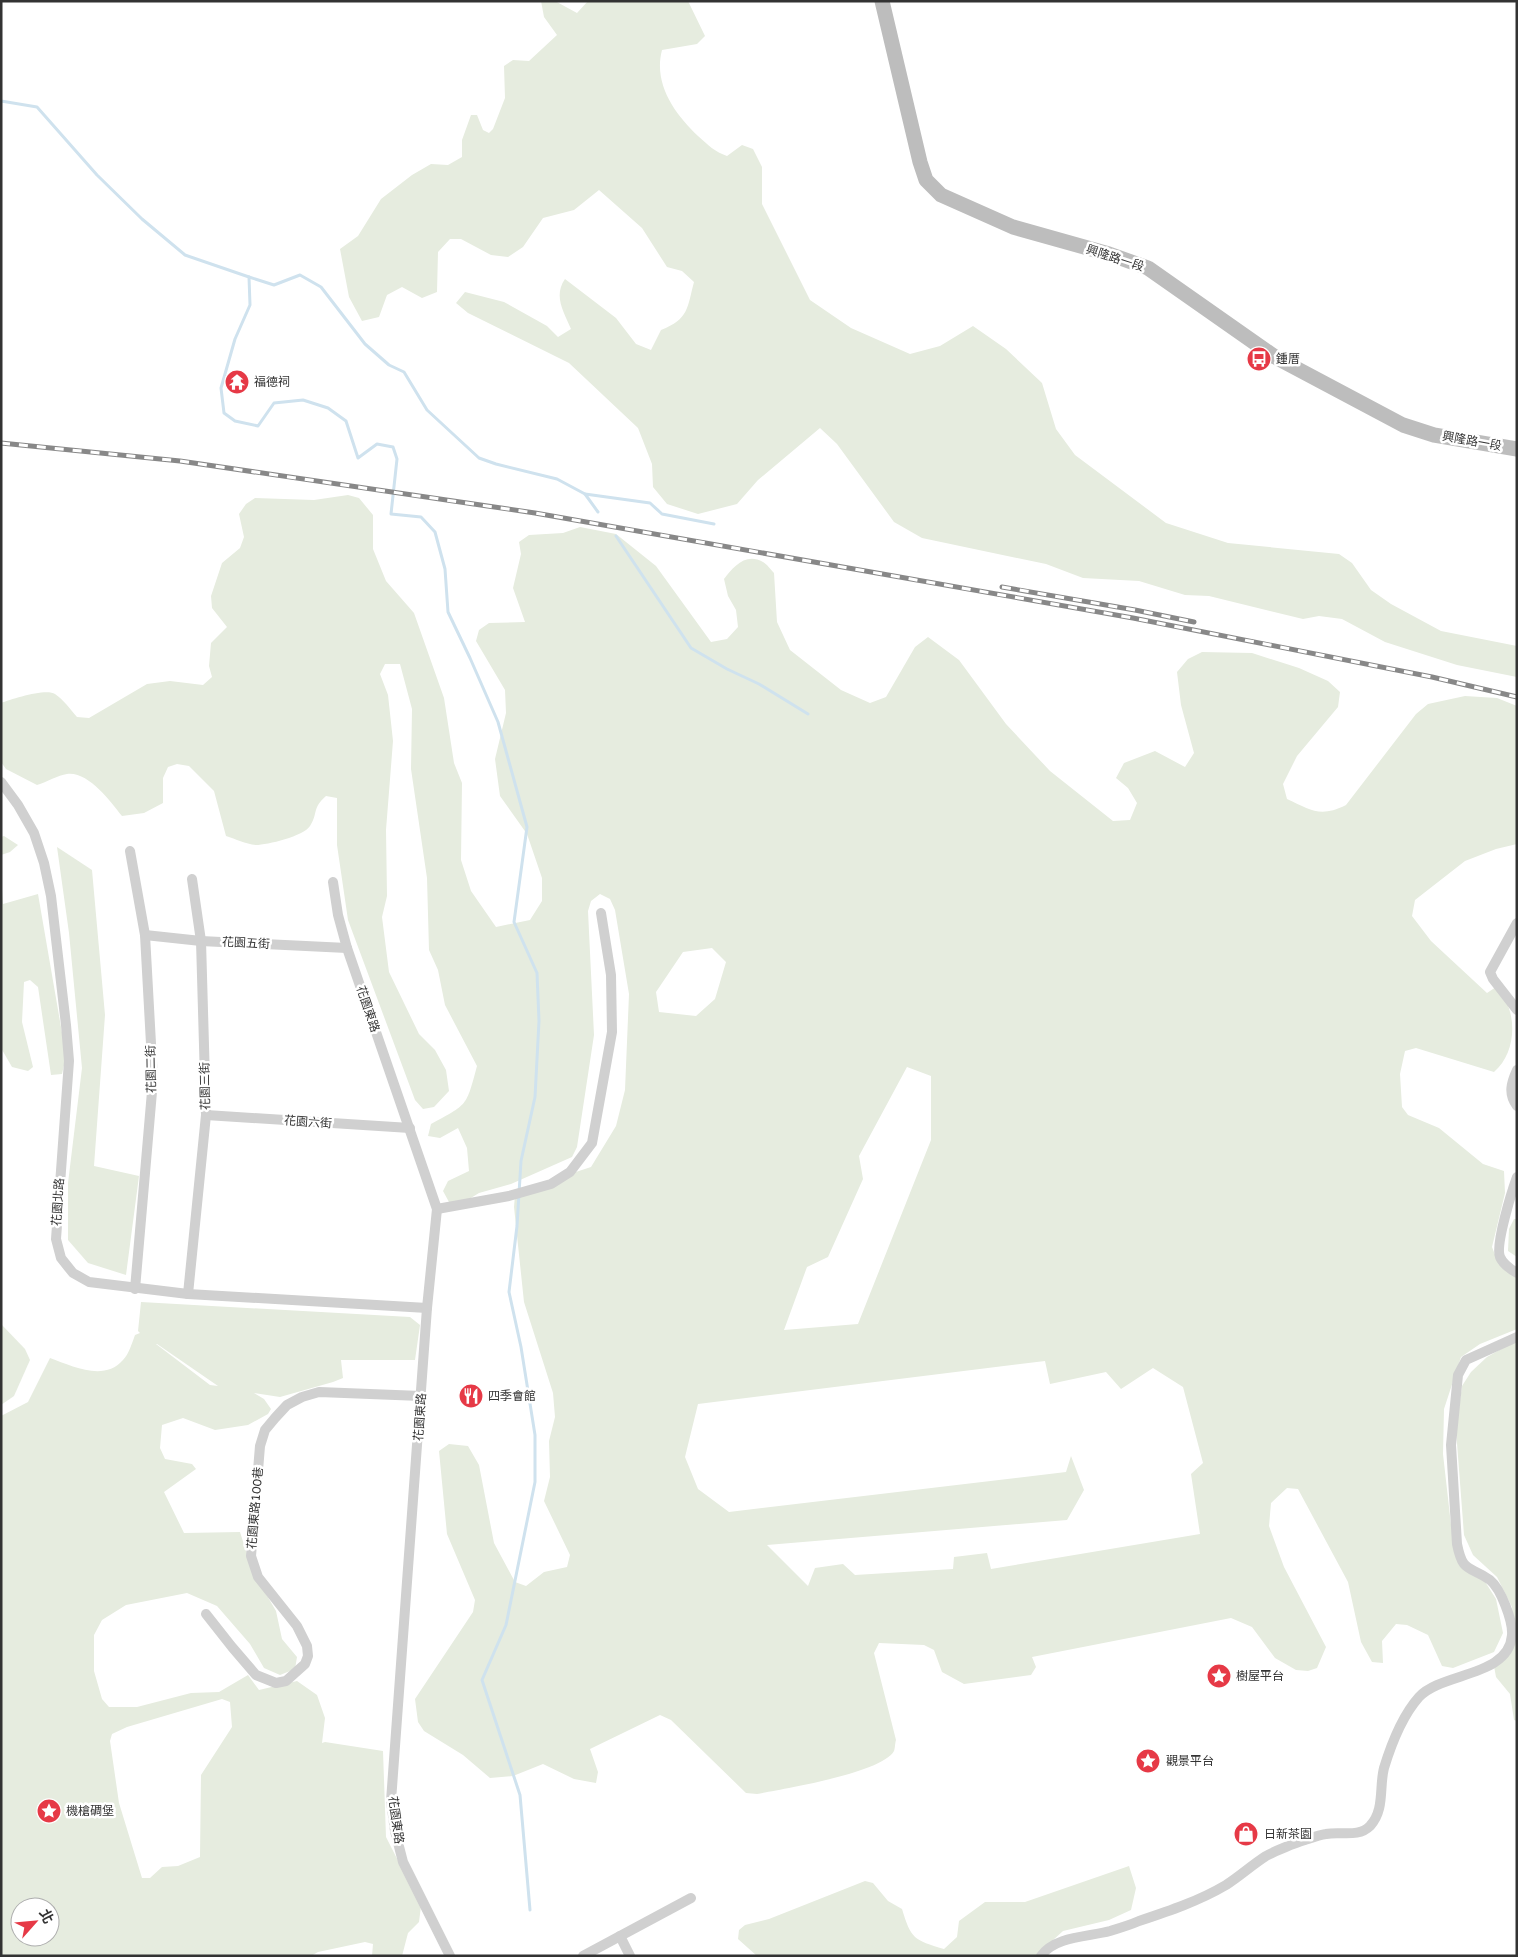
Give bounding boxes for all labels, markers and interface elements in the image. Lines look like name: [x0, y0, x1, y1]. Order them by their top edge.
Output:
street label: 興隆路一段: [1084, 242, 1146, 274]
bus stop icon: 鍾厝: [1246, 346, 1272, 372]
place label: 鍾厝: [1276, 352, 1300, 366]
temple icon: 福德祠: [224, 369, 250, 395]
place label: 福德祠: [254, 375, 290, 389]
street label: 興隆路一段: [1441, 429, 1503, 453]
street label: 花園五街: [222, 935, 270, 951]
street label: 花園東路: [354, 984, 382, 1034]
street label: 花園二街: [144, 1045, 158, 1093]
street label: 花園三街: [198, 1062, 212, 1110]
street label: 花園六街: [284, 1113, 332, 1131]
street label: 花園北路: [49, 1178, 67, 1226]
restaurant icon: 四季會館: [458, 1383, 484, 1409]
place label: 四季會館: [488, 1389, 536, 1403]
street label: 花園東路: [411, 1393, 429, 1441]
street label: 花園東路100巷: [244, 1466, 266, 1550]
place icon: 樹屋平台: [1206, 1663, 1232, 1689]
place label: 樹屋平台: [1236, 1669, 1284, 1683]
place icon: 觀景平台: [1135, 1748, 1161, 1774]
place label: 觀景平台: [1166, 1754, 1214, 1768]
street label: 花園東路: [386, 1795, 406, 1845]
place icon: 機槍碉堡: [36, 1798, 62, 1824]
place label: 機槍碉堡: [66, 1804, 114, 1818]
shop icon: 日新茶園: [1233, 1821, 1259, 1847]
place label: 日新茶園: [1264, 1827, 1312, 1841]
north arrow: [10, 1897, 60, 1947]
text: 北: [35, 1906, 57, 1926]

